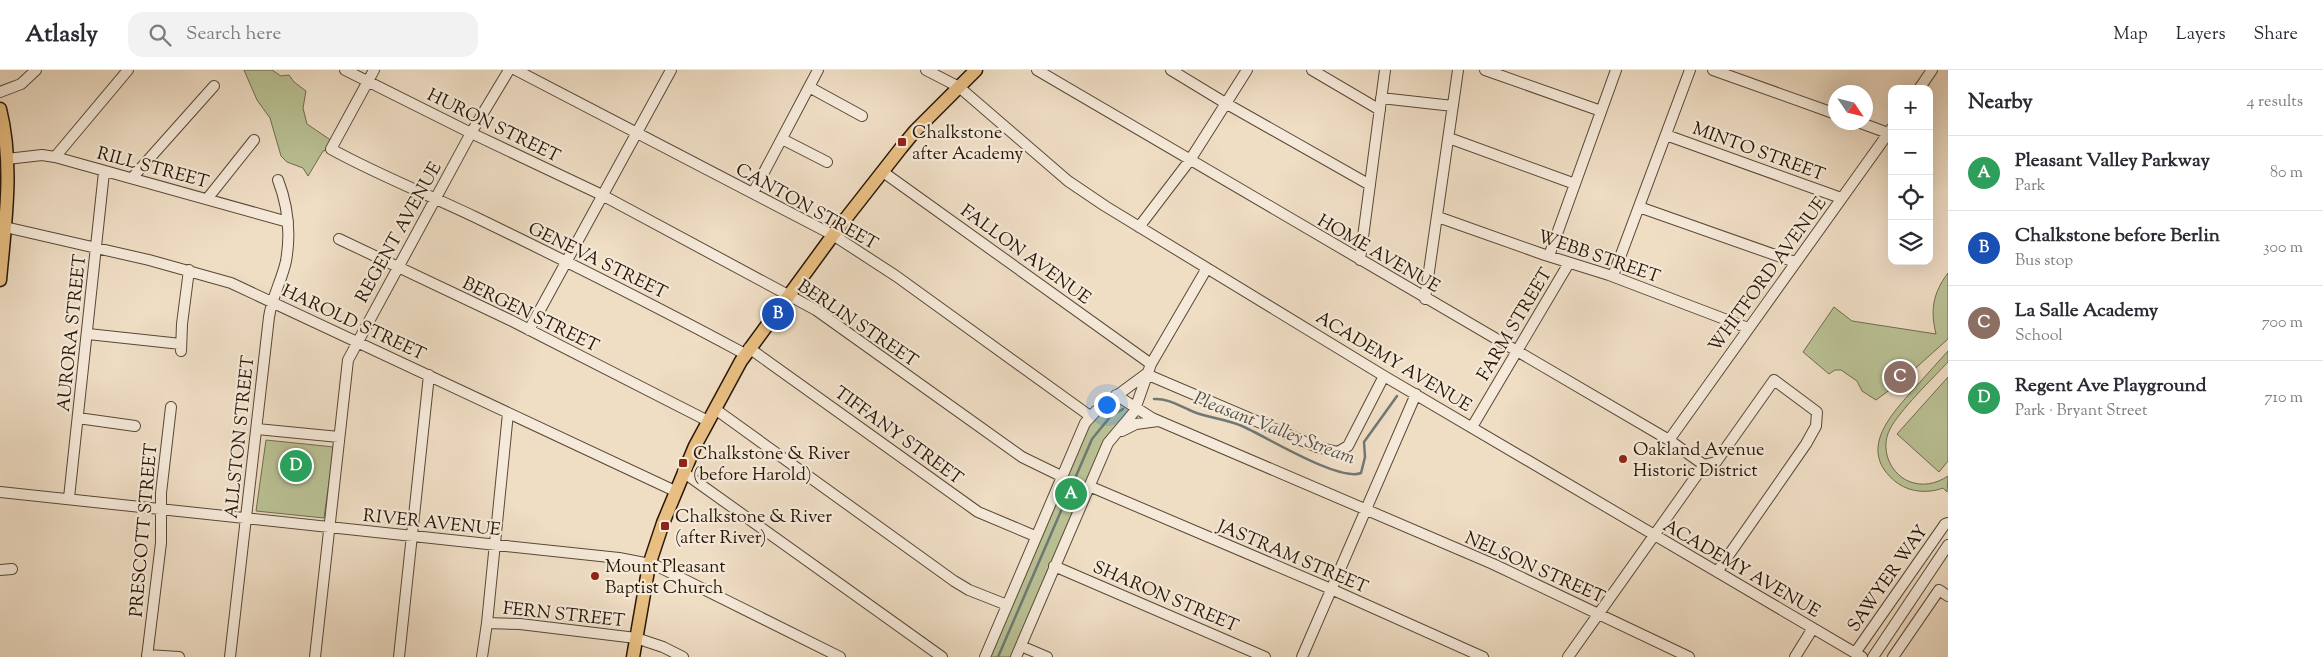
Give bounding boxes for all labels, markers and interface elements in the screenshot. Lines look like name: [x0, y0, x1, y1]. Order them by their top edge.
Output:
search box: [128, 12, 478, 57]
text: Atlasly: [25, 18, 98, 52]
icon: search: [146, 21, 174, 49]
text: Search here: [186, 21, 281, 48]
text: Map: [2113, 22, 2148, 48]
text: Layers: [2176, 22, 2226, 48]
text: Share: [2254, 22, 2298, 48]
street label: HURON STREET: [422, 83, 564, 170]
north arrow: [1828, 85, 1873, 130]
map controls: [1888, 85, 1933, 265]
button: +: [1888, 85, 1933, 130]
text: Nearby: [1968, 88, 2033, 118]
text: 4 results: [2247, 91, 2303, 114]
street label: MINTO STREET: [1688, 117, 1829, 189]
place label: Chalkstone after Academy: [912, 121, 1023, 168]
button: −: [1888, 130, 1933, 175]
marker: Chalkstone after Academy: [896, 136, 908, 148]
street label: RILL STREET: [94, 141, 212, 196]
text: Pleasant Valley Parkway: [2015, 148, 2210, 175]
street label: REGENT AVENUE: [350, 158, 449, 308]
street label: CANTON STREET: [730, 158, 882, 258]
text: A: [1978, 162, 1991, 185]
text: 80 m: [2270, 162, 2303, 185]
button: locate: [1888, 175, 1933, 220]
text: Park: [2015, 175, 2046, 198]
street label: WHITFORD AVENUE: [1703, 192, 1834, 358]
street label: FALLON AVENUE: [954, 199, 1096, 312]
street label: HOME AVENUE: [1312, 209, 1444, 301]
street label: GENEVA STREET: [523, 217, 671, 307]
button: layers: [1888, 220, 1933, 265]
text: Chalkstone before Berlin: [2015, 223, 2220, 250]
street label: WEBB STREET: [1534, 225, 1663, 291]
text: B: [1979, 237, 1989, 260]
text: 300 m: [2263, 237, 2303, 260]
text: Bus stop: [2015, 250, 2073, 273]
street label: AURORA STREET: [52, 253, 94, 413]
street label: FARM STREET: [1472, 263, 1560, 386]
street label: BERGEN STREET: [457, 271, 603, 360]
street label: BERLIN STREET: [791, 275, 923, 375]
street label: HAROLD STREET: [277, 279, 430, 369]
pin: B: [762, 295, 794, 333]
text: La Salle Academy: [2015, 298, 2158, 325]
street label: ACADEMY AVENUE: [1310, 306, 1476, 420]
text: C: [1978, 312, 1990, 335]
text: 700 m: [2262, 312, 2303, 335]
text: School: [2015, 325, 2063, 348]
street label: ALLSTON STREET: [220, 354, 263, 520]
pin: C: [1884, 358, 1916, 396]
text: Regent Ave Playground: [2015, 373, 2206, 400]
street label: TIFFANY STREET: [828, 381, 968, 493]
water label: Pleasant Valley Stream: [1189, 386, 1360, 473]
text: D: [1978, 387, 1990, 410]
text: 710 m: [2265, 387, 2303, 410]
your location: [1094, 392, 1120, 418]
text: Park · Bryant Street: [2015, 400, 2147, 423]
place label: Oakland Avenue Historic District: [1633, 438, 1764, 485]
street label: PRESCOTT STREET: [124, 442, 166, 618]
place label: Chalkstone & River (before Harold): [693, 442, 850, 489]
pin: D: [280, 447, 312, 485]
marker: Oakland Avenue Historic District: [1617, 453, 1629, 465]
marker: Chalkstone & River (before Harold): [677, 457, 689, 469]
pin: A: [1055, 475, 1087, 513]
street label: RIVER AVENUE: [362, 504, 502, 544]
place label: Chalkstone & River (after River): [675, 505, 832, 552]
street label: JASTRAM STREET: [1212, 514, 1372, 602]
street label: ACADEMY AVENUE: [1658, 514, 1825, 625]
marker: Chalkstone & River (after River): [659, 520, 671, 532]
street label: SAWYER WAY: [1842, 520, 1935, 638]
street label: NELSON STREET: [1460, 526, 1609, 612]
place label: Mount Pleasant Baptist Church: [605, 555, 726, 602]
street label: SHARON STREET: [1088, 555, 1242, 640]
marker: Mount Pleasant Baptist Church: [589, 570, 601, 582]
street label: FERN STREET: [501, 597, 626, 635]

